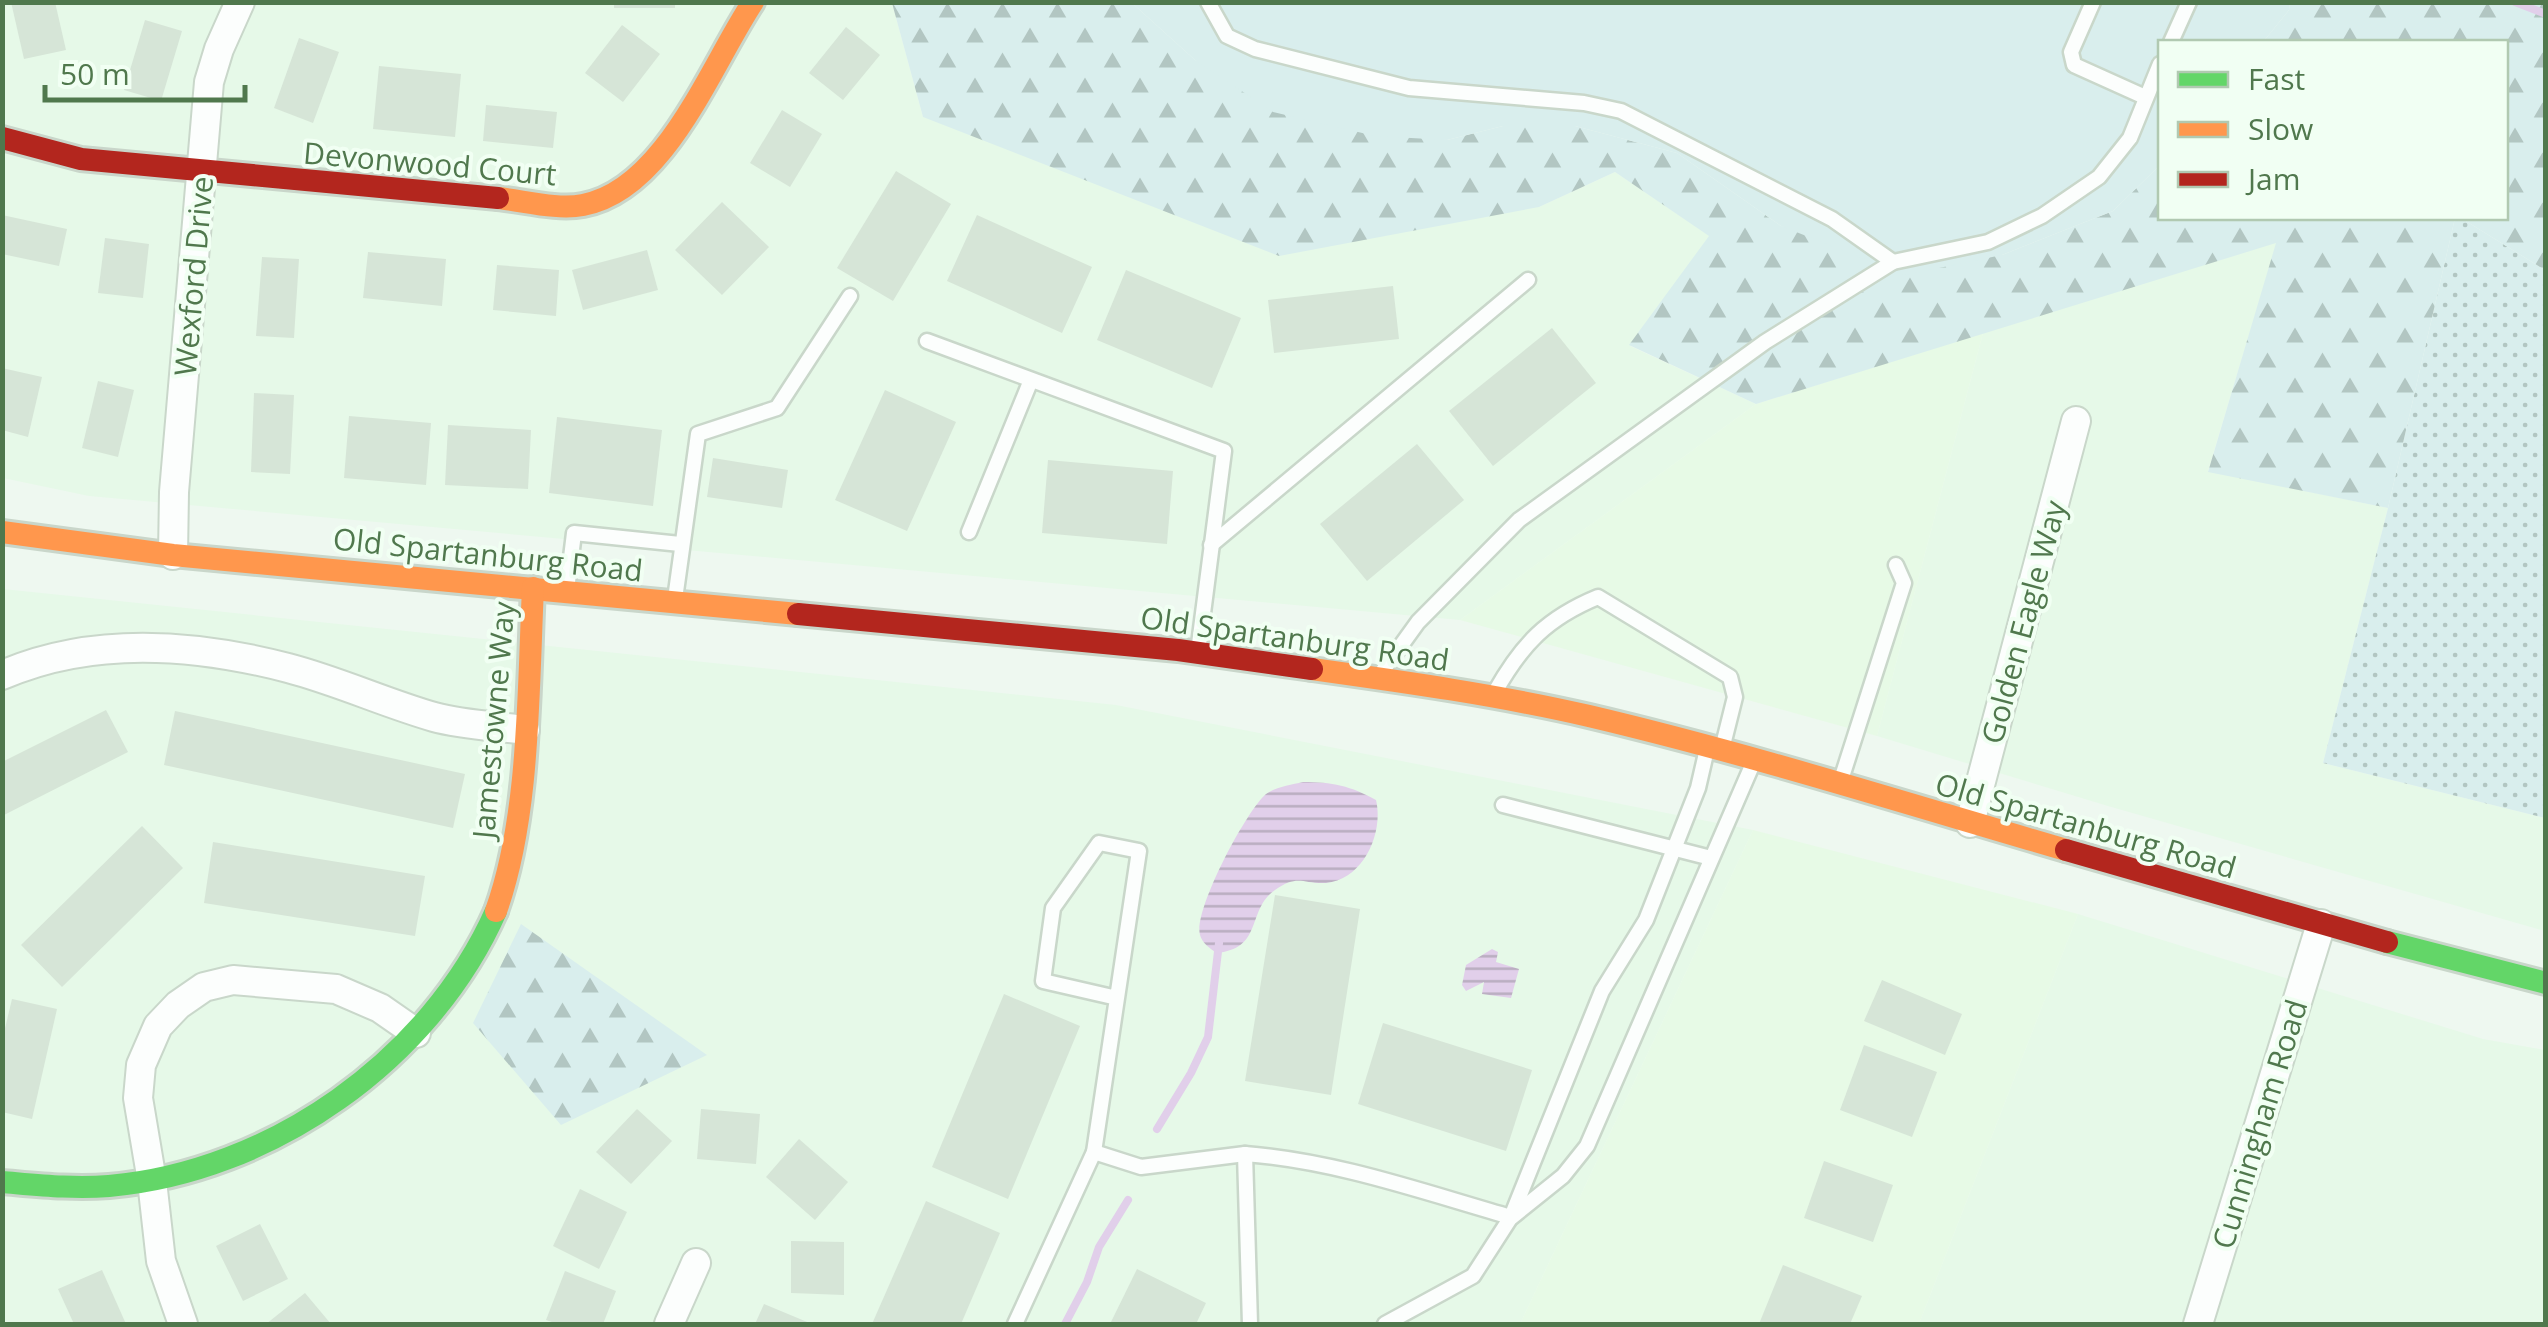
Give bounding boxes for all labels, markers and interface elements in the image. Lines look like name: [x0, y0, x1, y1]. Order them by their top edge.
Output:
scale bar: [45, 40, 245, 102]
legend: [2158, 40, 2508, 220]
text: 50 m: [60, 53, 130, 94]
text: Fast: [2248, 58, 2305, 99]
text: Slow: [2248, 108, 2313, 149]
street label: Devonwood Court: [302, 132, 558, 194]
text: Jam: [2245, 158, 2301, 199]
street label: Wexford Drive: [164, 174, 222, 378]
street label: Golden Eagle Way: [1971, 495, 2075, 748]
street label: Old Spartanburg Road: [331, 517, 645, 591]
street label: Old Spartanburg Road: [1138, 596, 1452, 680]
street label: Jamestowne Way: [462, 599, 524, 843]
street label: Old Spartanburg Road: [1931, 762, 2241, 888]
street label: Cunningham Road: [2202, 994, 2316, 1254]

